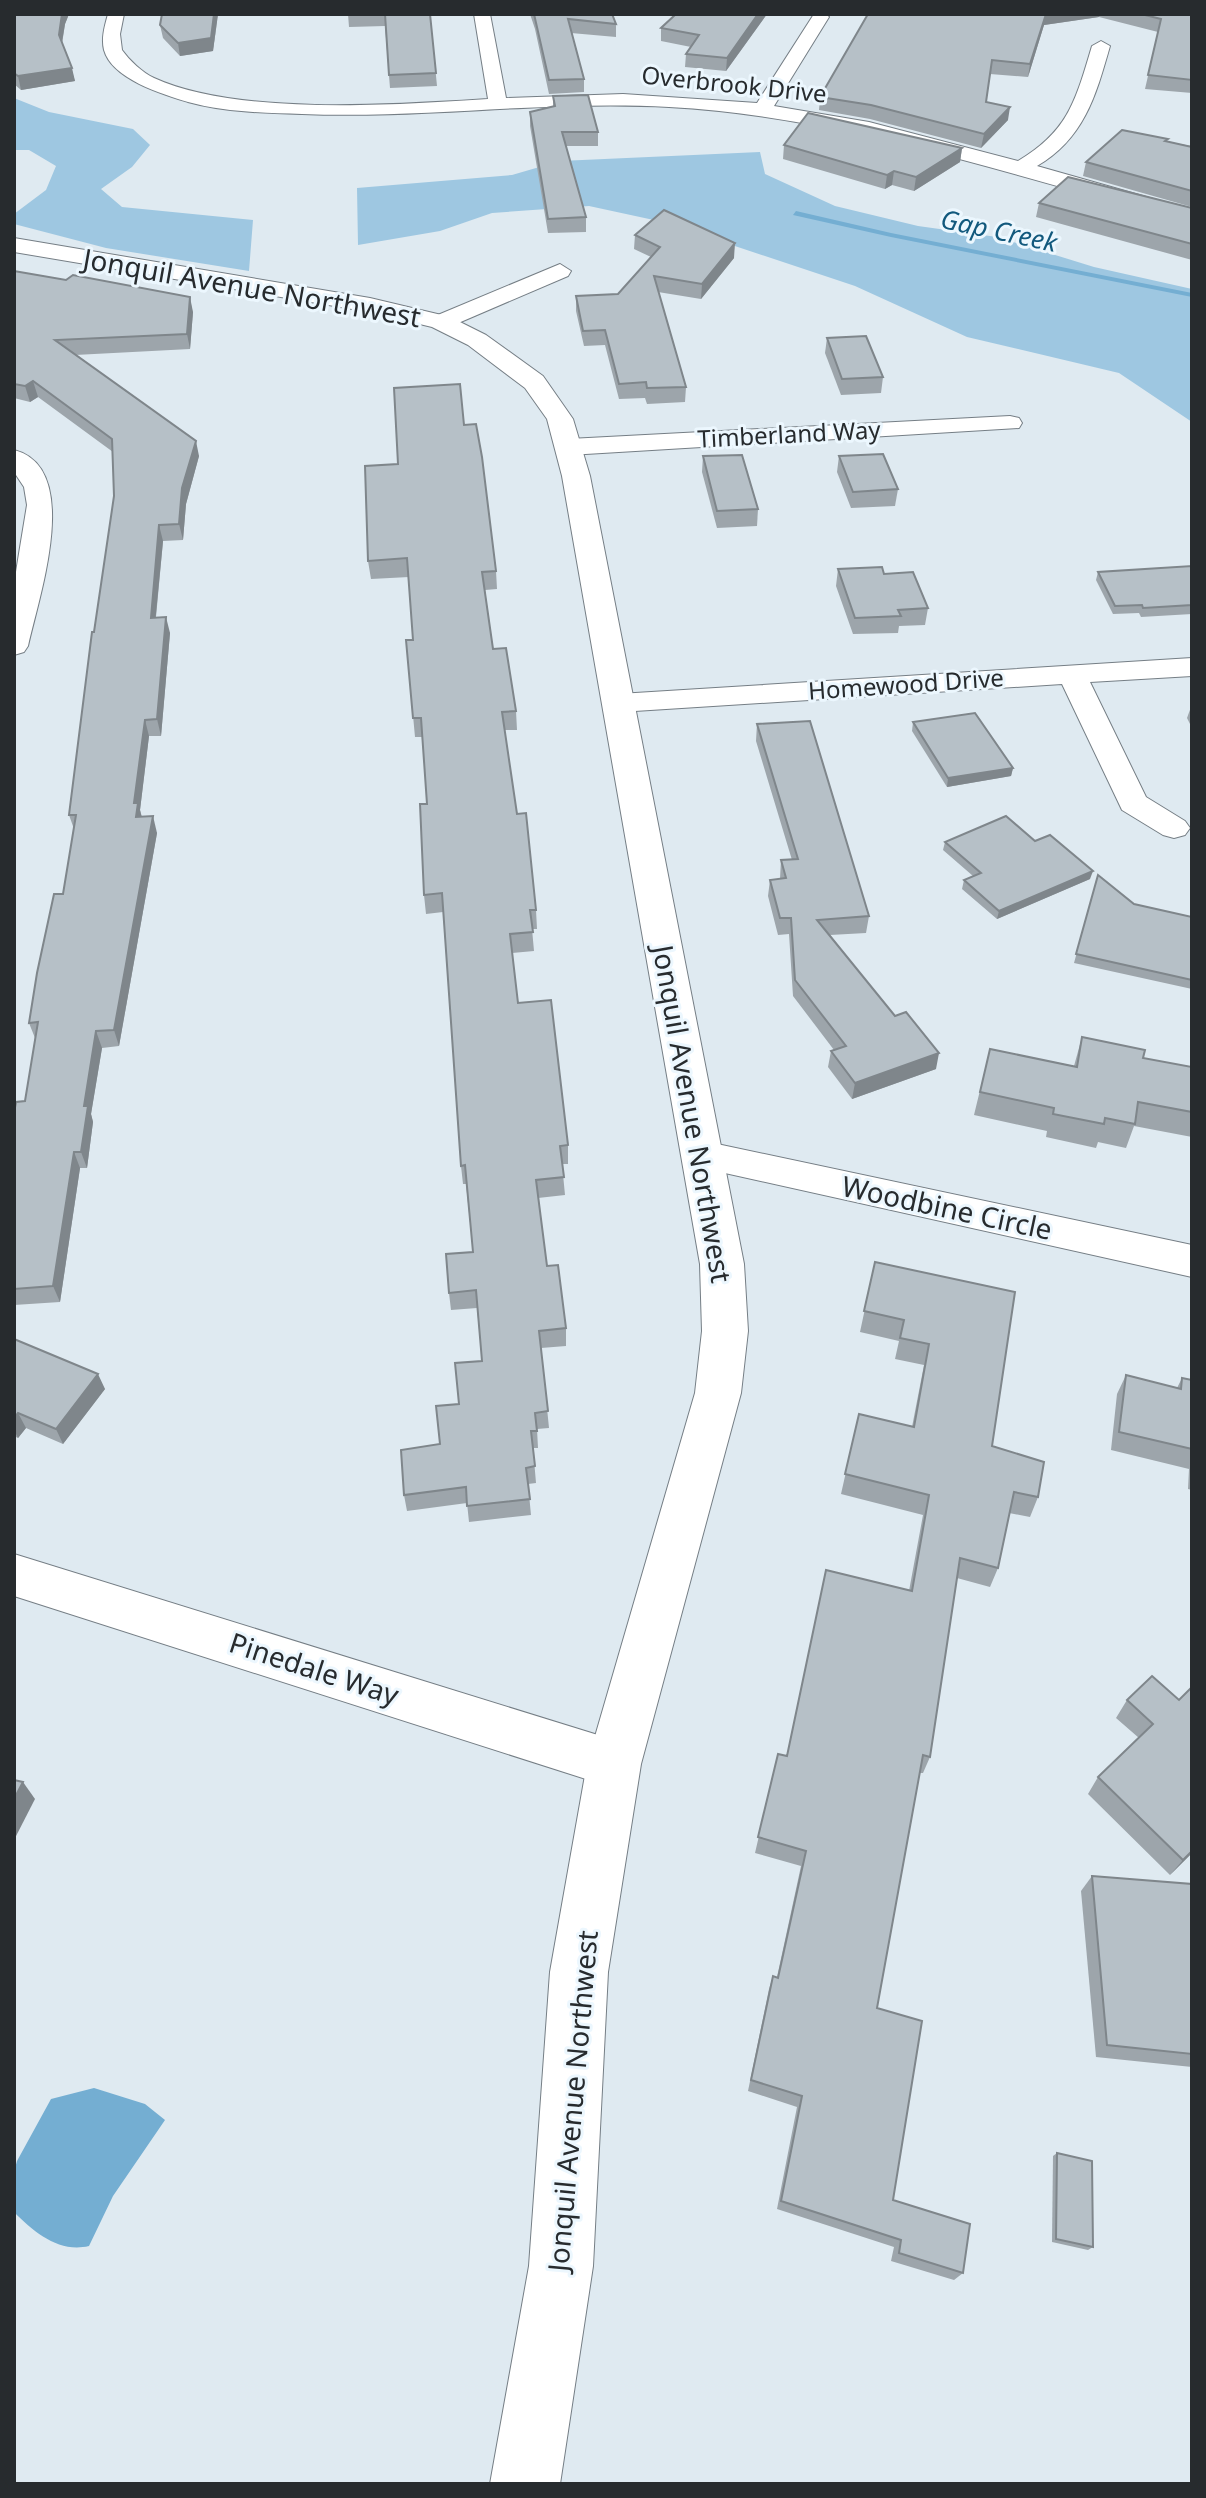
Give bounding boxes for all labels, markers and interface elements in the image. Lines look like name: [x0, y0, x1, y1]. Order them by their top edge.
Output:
street label: Overbrook Drive: [640, 57, 828, 110]
water label: Gap Creek: [938, 200, 1062, 260]
street label: Jonquil Avenue Northwest: [77, 238, 424, 335]
street label: Timberland Way: [697, 412, 882, 455]
street label: Homewood Drive: [807, 660, 1005, 707]
street label: Jonquil Avenue Northwest: [644, 939, 741, 1286]
street label: Woodbine Circle: [839, 1166, 1056, 1248]
street label: Pinedale Way: [225, 1623, 405, 1714]
street label: Jonquil Avenue Northwest: [538, 1929, 606, 2276]

